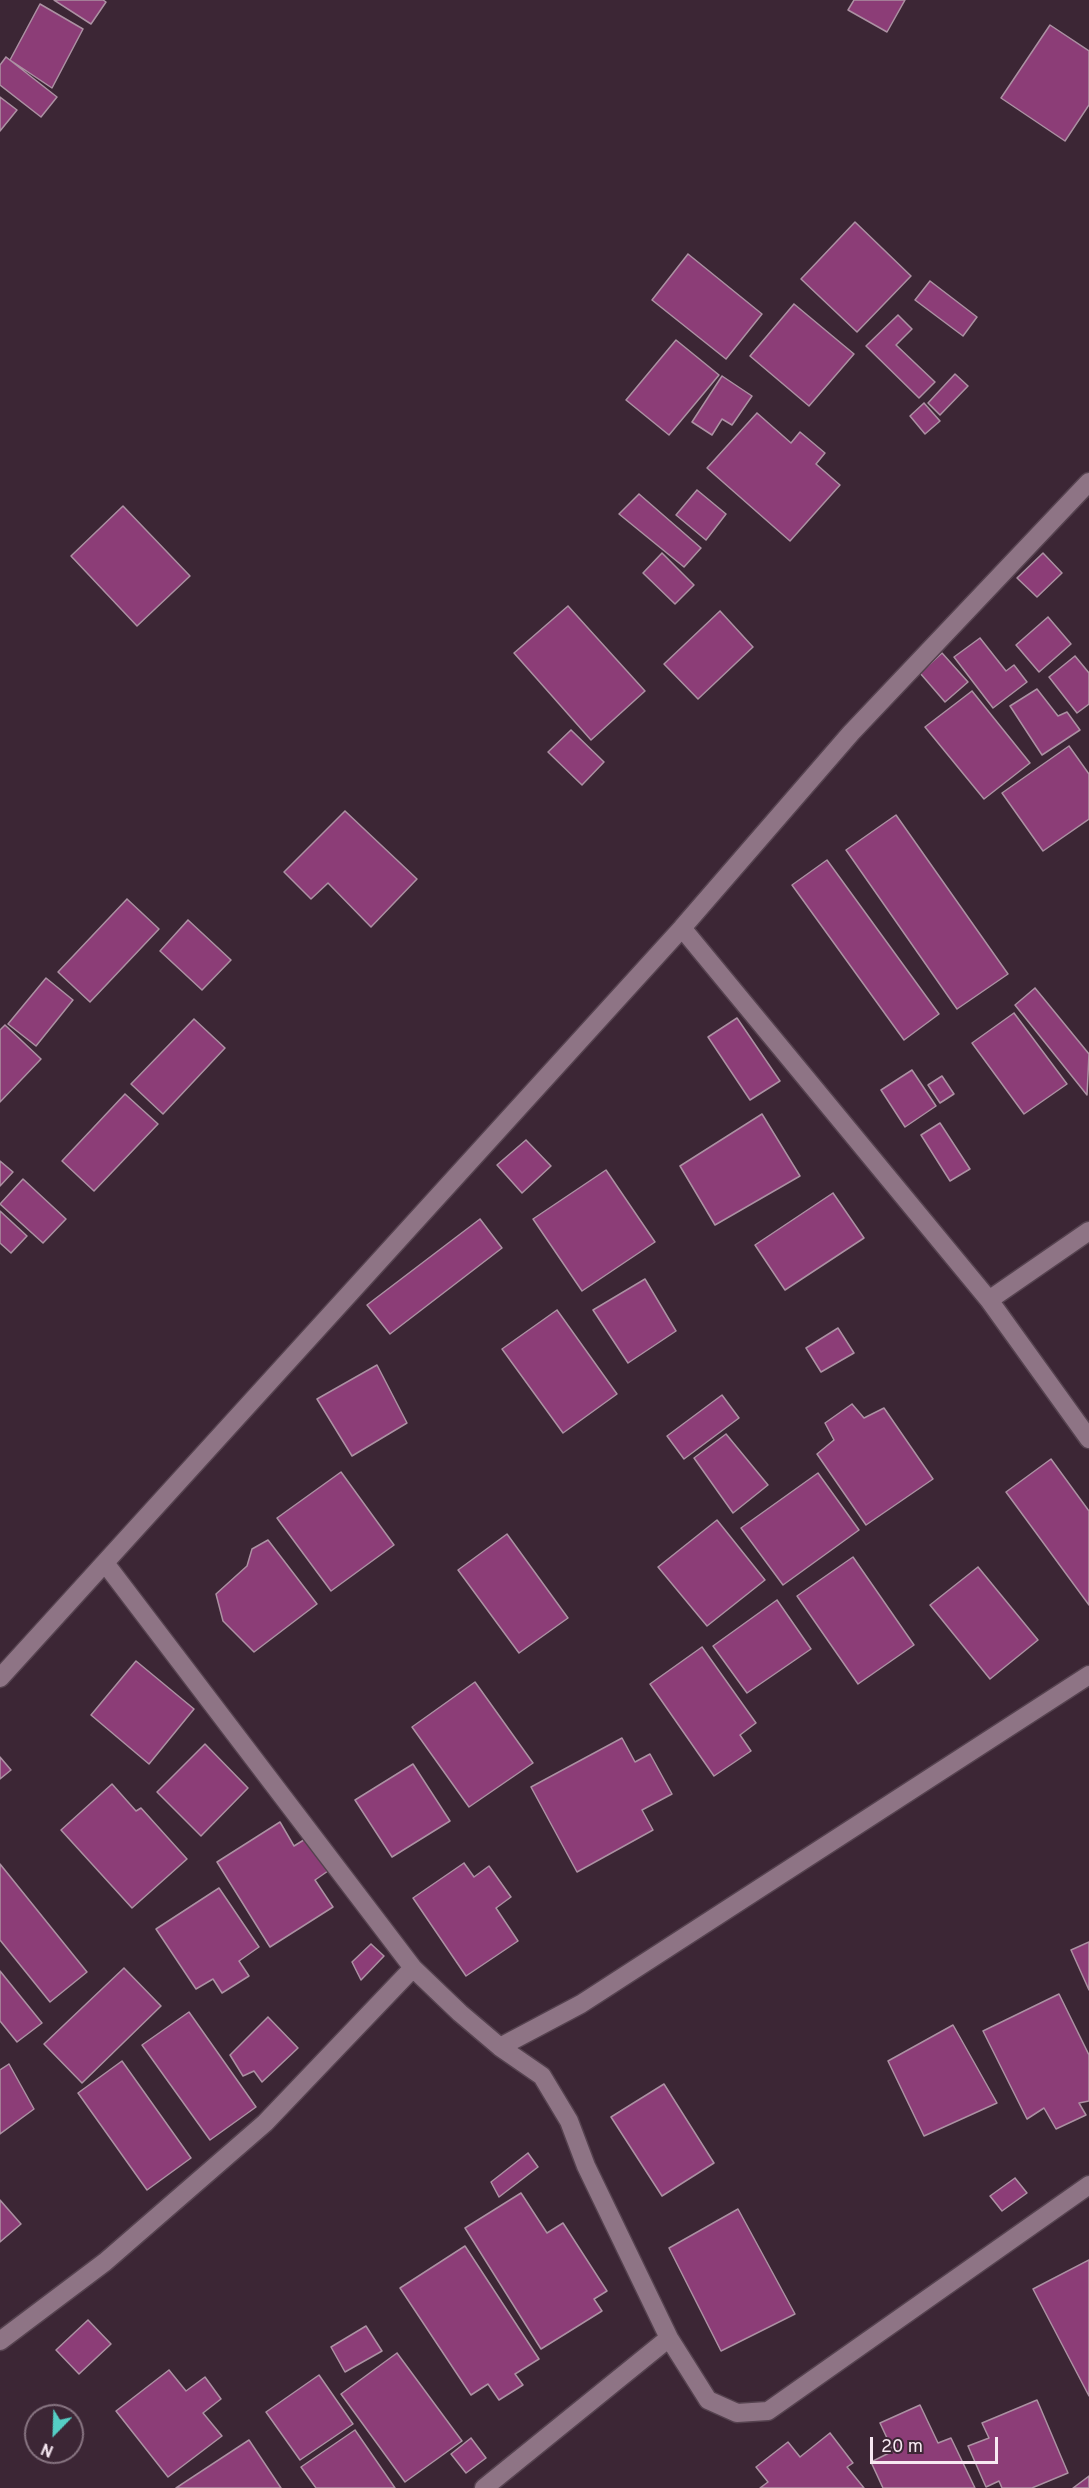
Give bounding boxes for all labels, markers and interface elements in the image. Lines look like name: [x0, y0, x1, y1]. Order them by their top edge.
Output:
north arrow: [24, 2404, 84, 2464]
scale bar: [873, 2425, 1000, 2463]
text: 20 m: [881, 2436, 923, 2459]
text: N: [39, 2437, 57, 2460]

